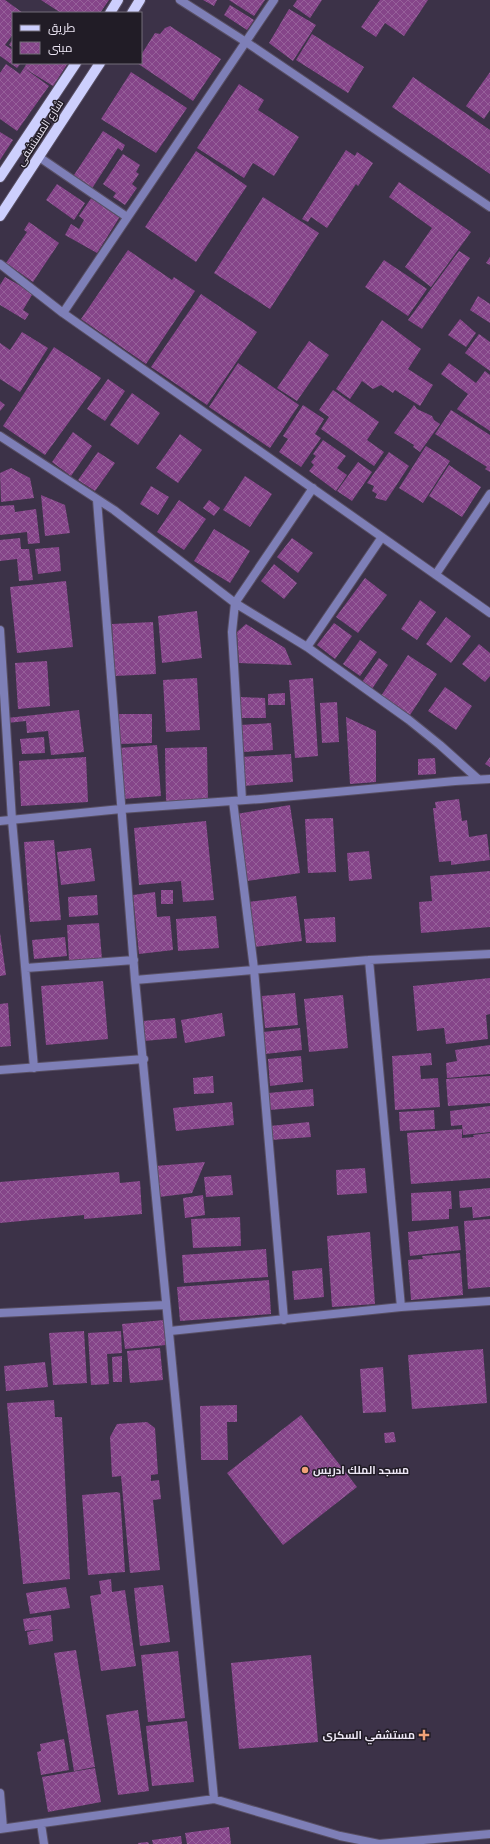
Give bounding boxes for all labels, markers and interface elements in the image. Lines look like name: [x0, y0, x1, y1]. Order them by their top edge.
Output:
legend: [12, 12, 142, 64]
text: طريق: [48, 21, 76, 35]
text: مبنى: [48, 41, 73, 55]
street label: شارع المستشفى: [14, 97, 67, 169]
place label: مسجد الملك ادريس: [313, 1464, 409, 1477]
marker: مسجد الملك ادريس: [300, 1465, 310, 1475]
place label: مستشفي السكرى: [323, 1729, 415, 1745]
marker: مستشفي السكرى: [418, 1729, 430, 1741]

